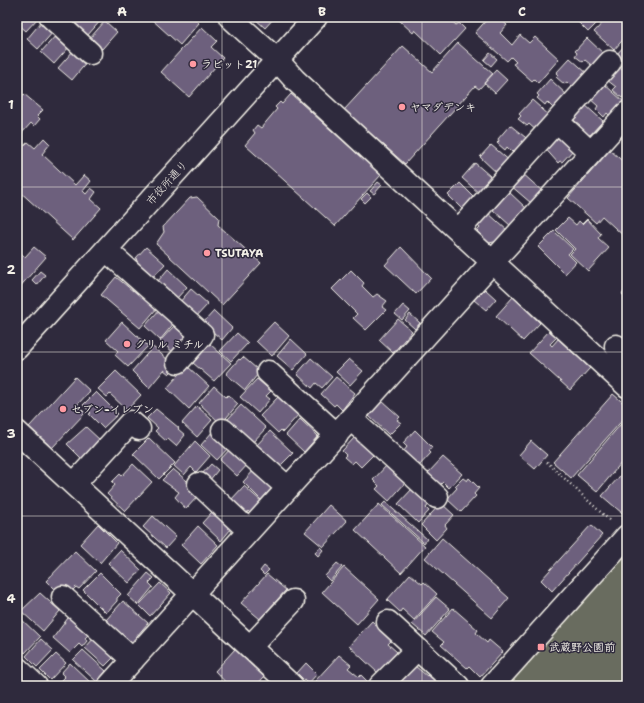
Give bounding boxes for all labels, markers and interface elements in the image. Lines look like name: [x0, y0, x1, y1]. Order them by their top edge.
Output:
text: A: [117, 3, 127, 20]
text: B: [318, 3, 326, 20]
text: C: [518, 3, 526, 20]
place label: ラビット21: [201, 57, 257, 72]
marker: ラビット21: [188, 59, 198, 69]
text: 1: [8, 96, 14, 113]
place label: ヤマダデンキ: [410, 100, 476, 115]
marker: ヤマダデンキ: [397, 102, 407, 112]
street label: 市役所通り: [143, 158, 191, 208]
place label: TSUTAYA: [215, 246, 264, 261]
marker: TSUTAYA: [202, 248, 212, 258]
text: 2: [6, 261, 16, 278]
place label: グリル ミチル: [135, 337, 204, 352]
marker: グリル ミチル: [122, 339, 132, 349]
place label: セブン-イレブン: [71, 402, 154, 417]
marker: セブン-イレブン: [58, 404, 68, 414]
text: 3: [6, 425, 16, 442]
text: 4: [6, 590, 16, 607]
place label: 武蔵野公園前: [549, 640, 615, 655]
marker: 武蔵野公園前: [536, 642, 546, 652]

